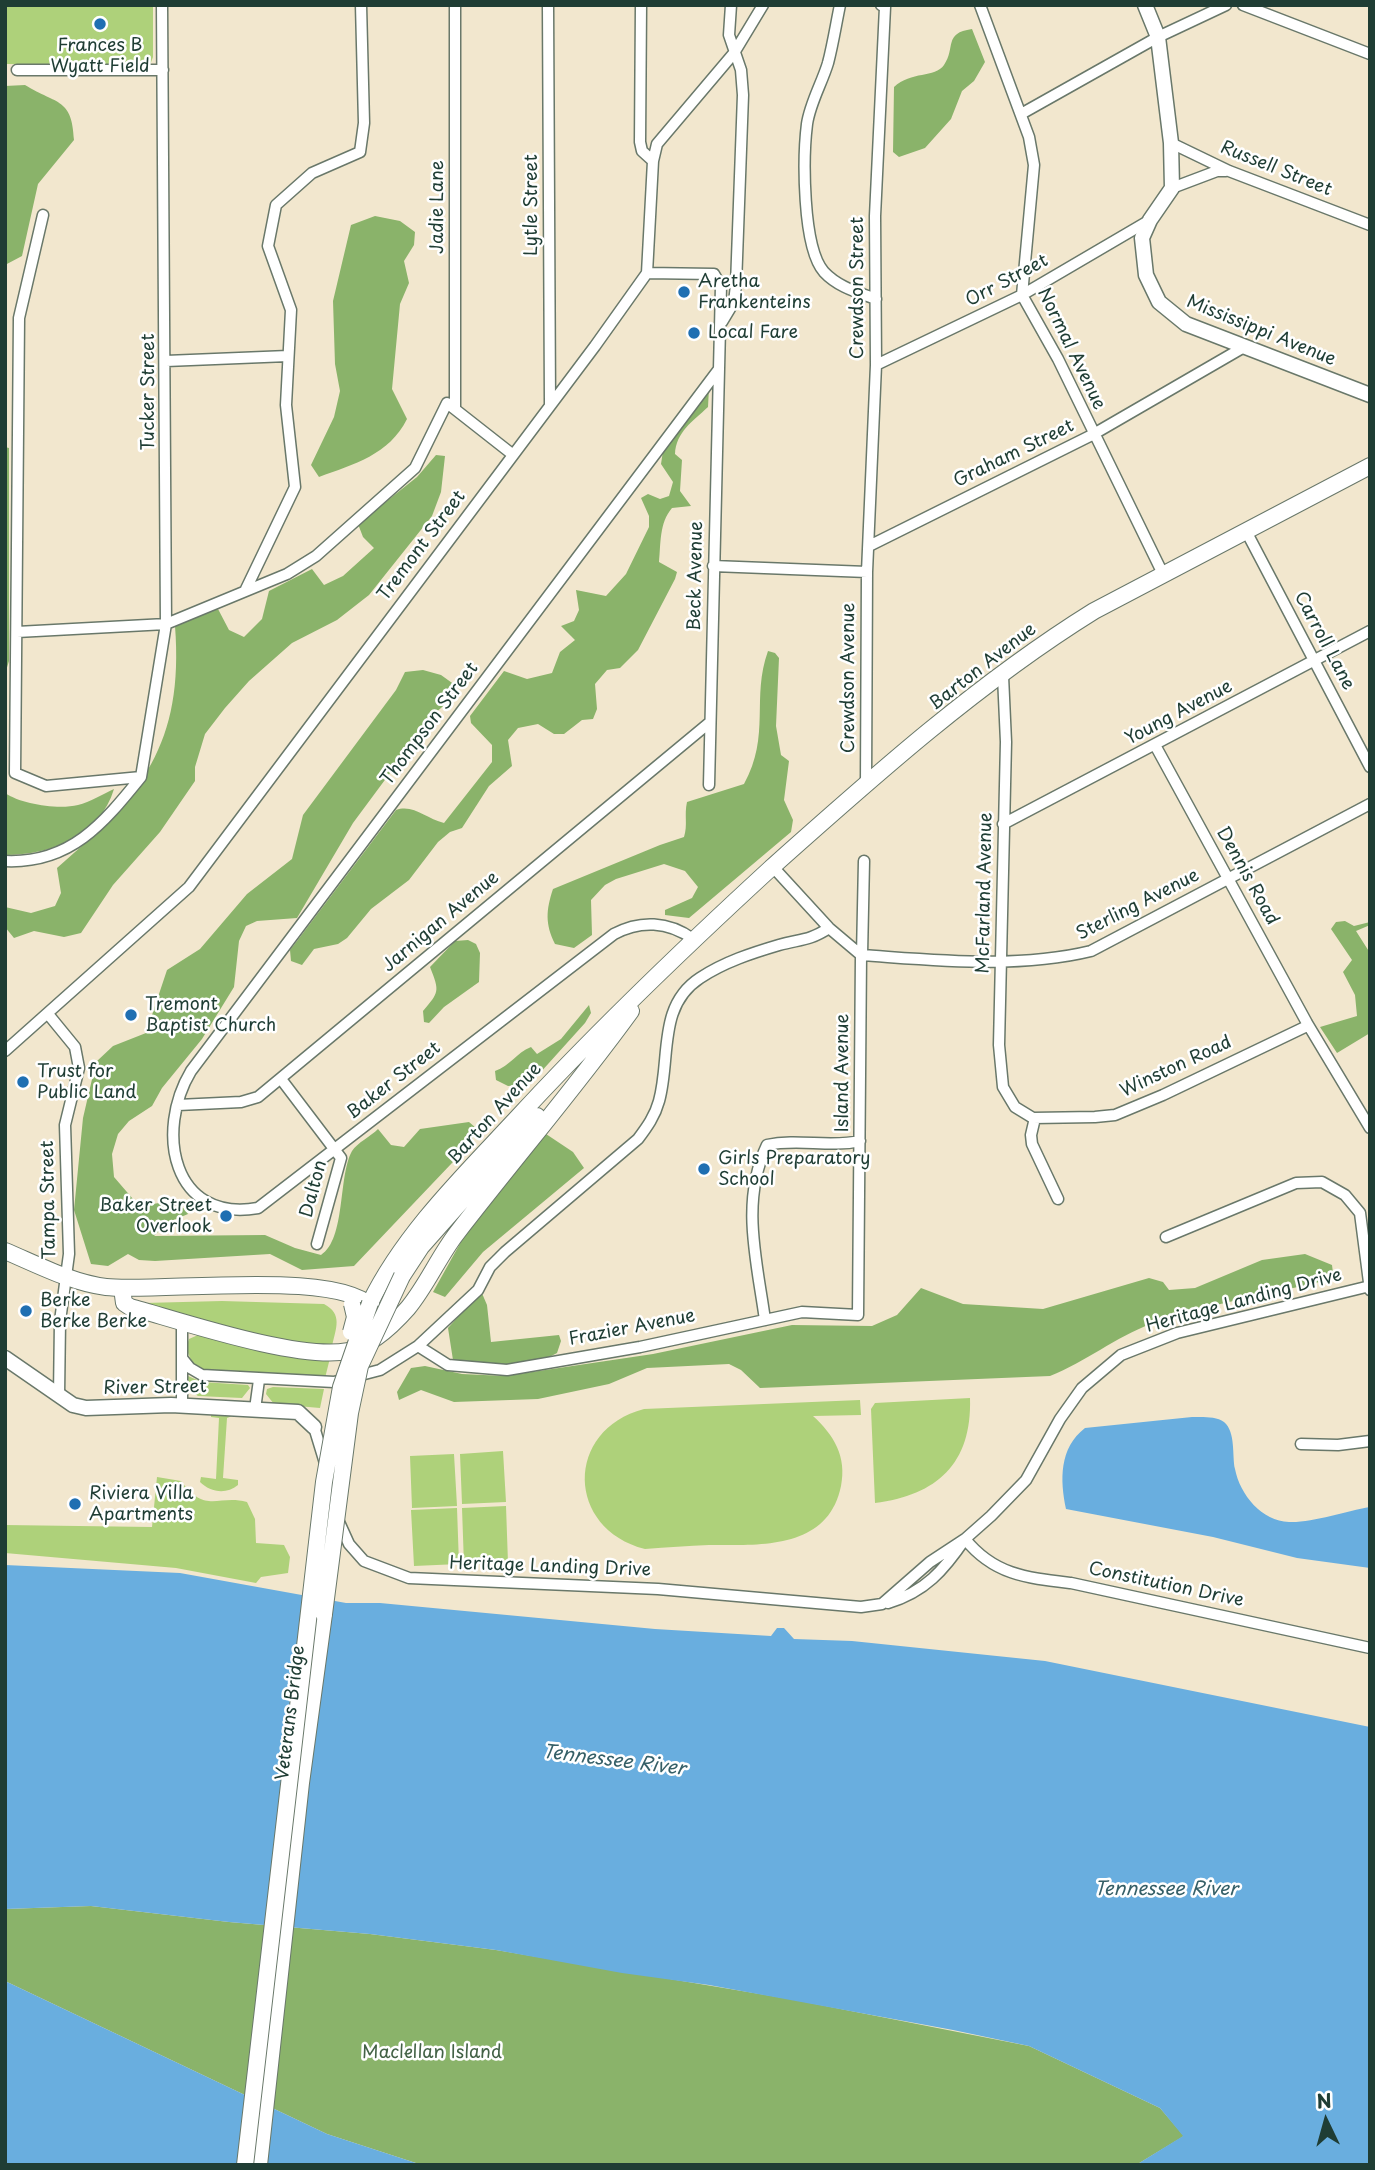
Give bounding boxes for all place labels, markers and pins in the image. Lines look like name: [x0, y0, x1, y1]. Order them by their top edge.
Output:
marker: Frances B Wyatt Field: [92, 16, 108, 32]
place label: Frances B Wyatt Field: [50, 35, 150, 78]
place label: Aretha Frankenteins: [698, 271, 811, 314]
marker: Aretha Frankenteins: [676, 284, 692, 300]
place label: Local Fare: [708, 322, 798, 344]
marker: Local Fare: [686, 325, 702, 341]
place label: Tremont Baptist Church: [145, 994, 276, 1036]
marker: Tremont Baptist Church: [123, 1007, 139, 1023]
place label: Trust for Public Land: [37, 1061, 136, 1104]
marker: Trust for Public Land: [15, 1074, 31, 1090]
place label: Girls Preparatory School: [718, 1148, 870, 1190]
marker: Girls Preparatory School: [696, 1161, 712, 1177]
place label: Baker Street Overlook: [99, 1195, 212, 1238]
marker: Baker Street Overlook: [218, 1208, 234, 1224]
place label: Berke Berke Berke: [40, 1290, 147, 1332]
marker: Berke Berke Berke: [18, 1303, 34, 1319]
place label: Riviera Villa Apartments: [89, 1483, 193, 1526]
marker: Riviera Villa Apartments: [67, 1496, 83, 1512]

